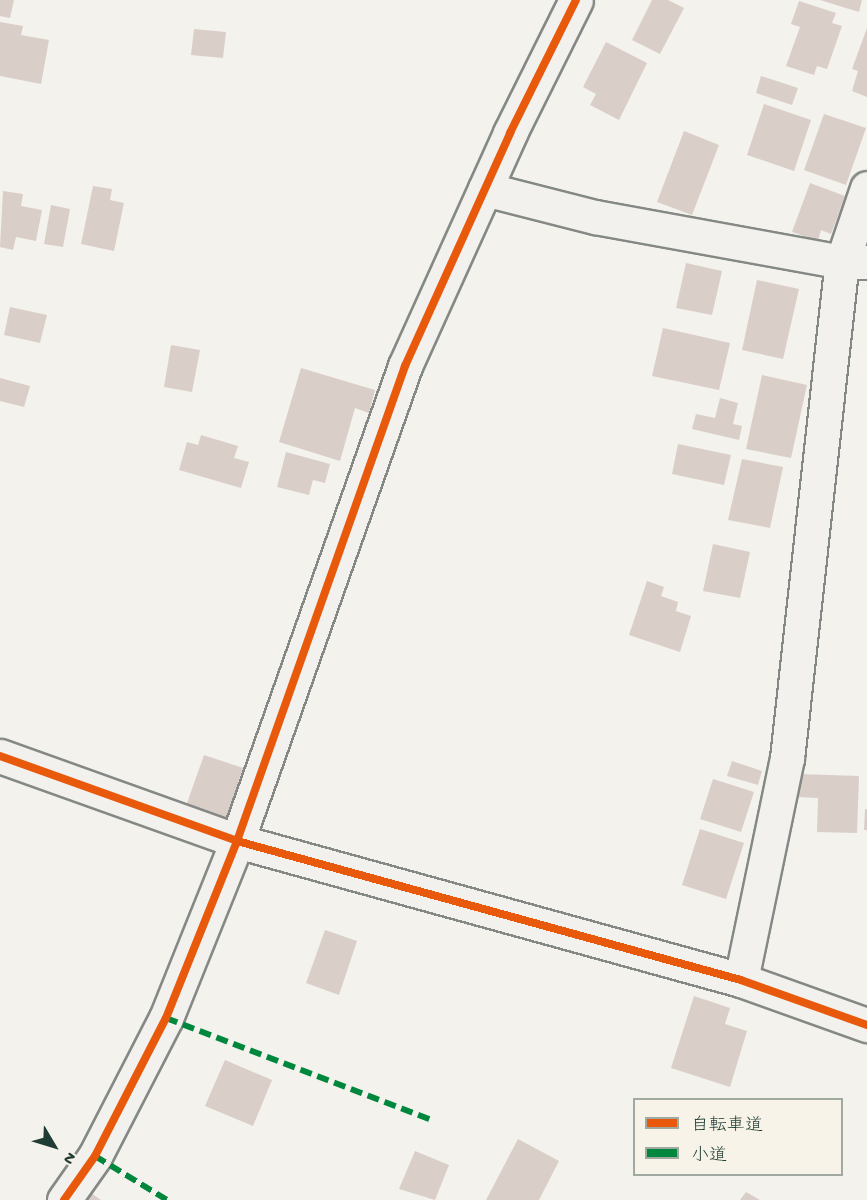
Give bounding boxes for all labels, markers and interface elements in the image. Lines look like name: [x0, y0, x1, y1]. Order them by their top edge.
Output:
legend: [633, 1098, 843, 1176]
north arrow: [24, 1116, 84, 1176]
text: 自転車道: [691, 1116, 763, 1137]
text: 小道: [691, 1146, 727, 1167]
text: N: [58, 1147, 79, 1167]

